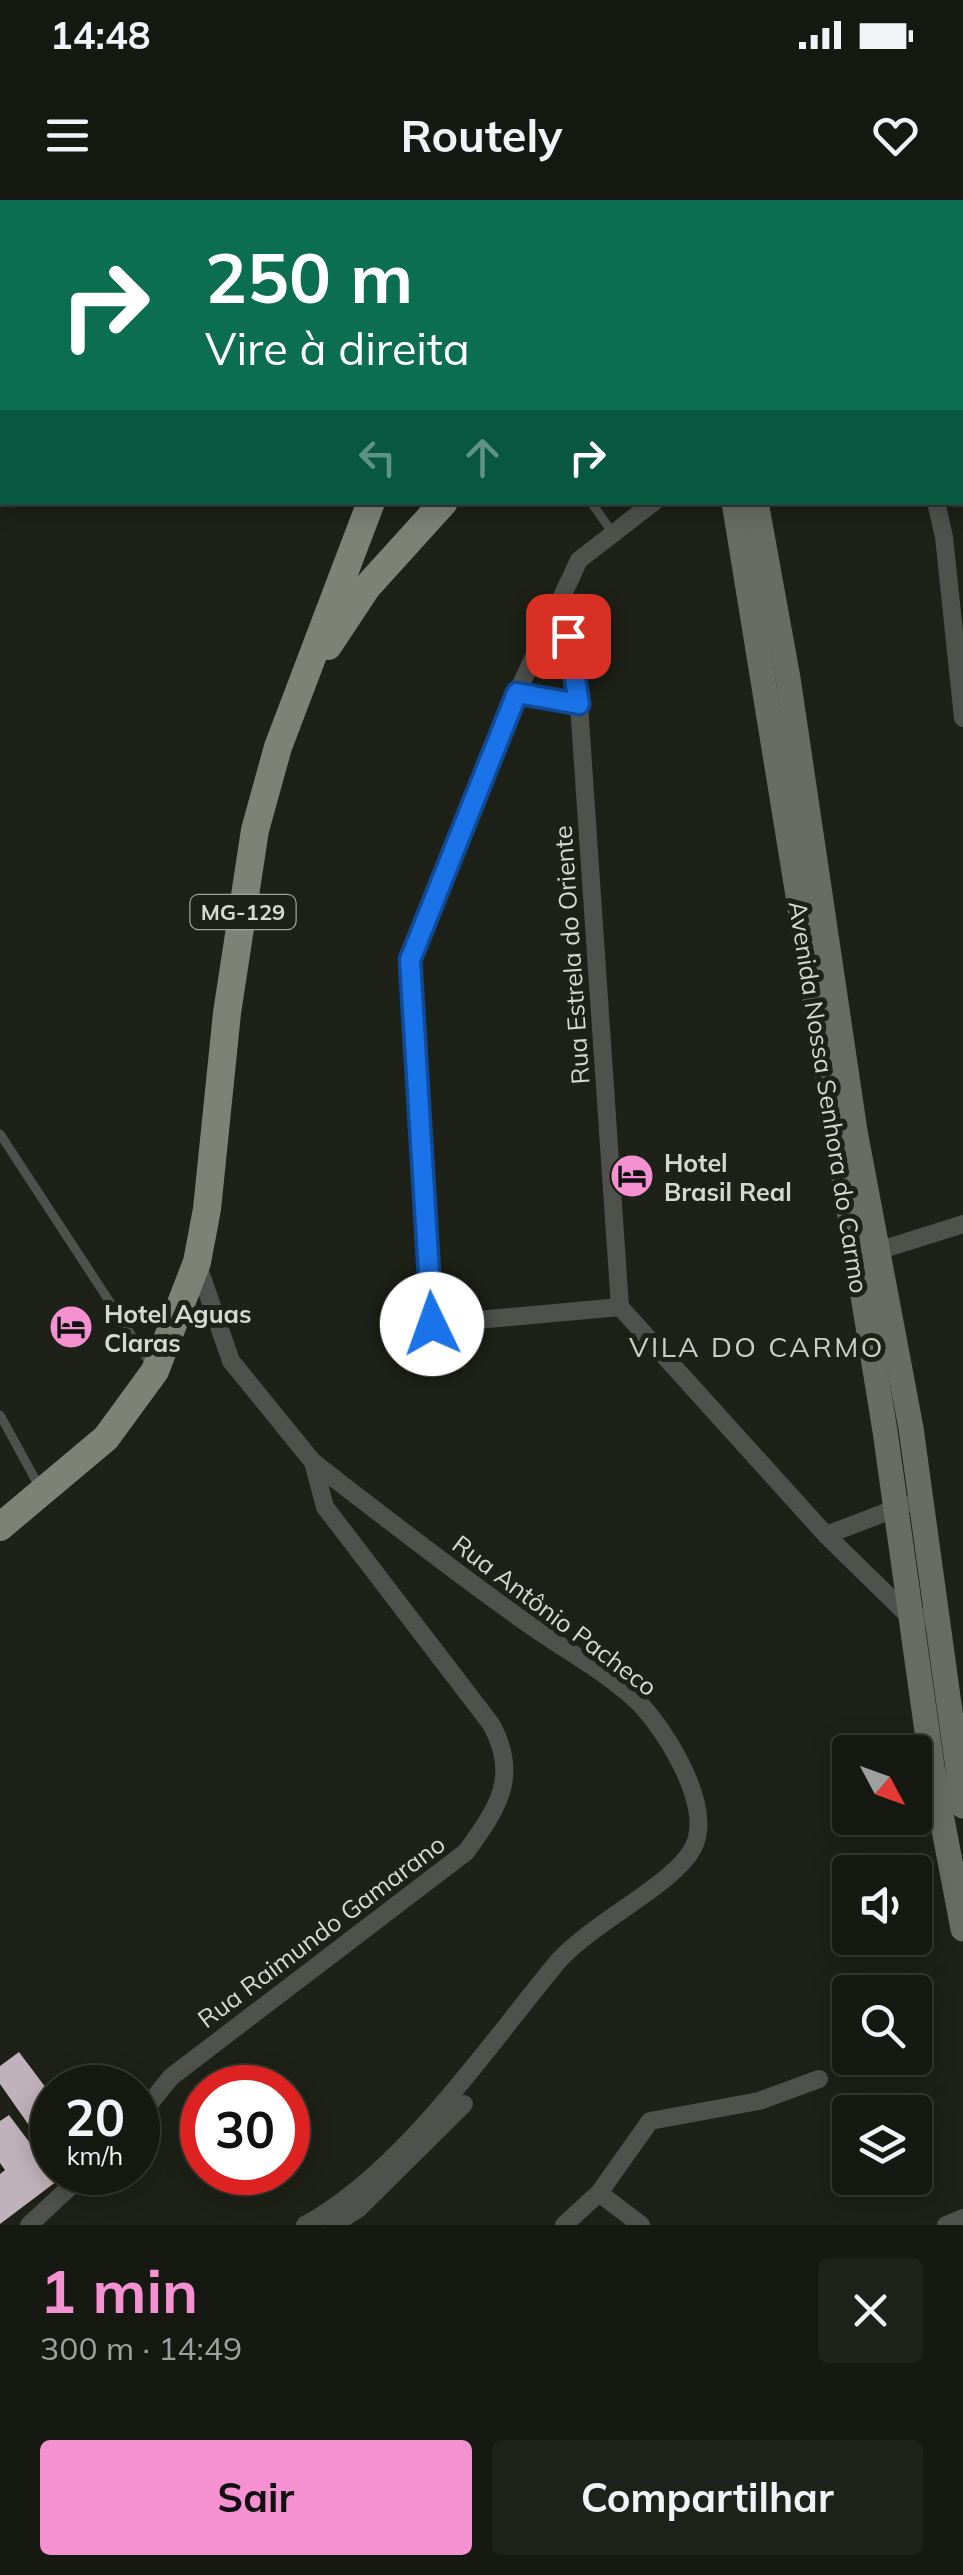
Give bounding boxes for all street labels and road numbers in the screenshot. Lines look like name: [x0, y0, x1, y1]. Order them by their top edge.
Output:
street label: Rua Estrela do Oriente: [546, 825, 596, 1085]
road number: MG-129: [190, 895, 296, 929]
street label: Avenida Nossa Senhora do Carmo: [783, 899, 875, 1295]
street label: Rua Antônio Pacheco: [447, 1528, 663, 1702]
street label: Rua Raimundo Gamarano: [191, 1828, 451, 2034]

